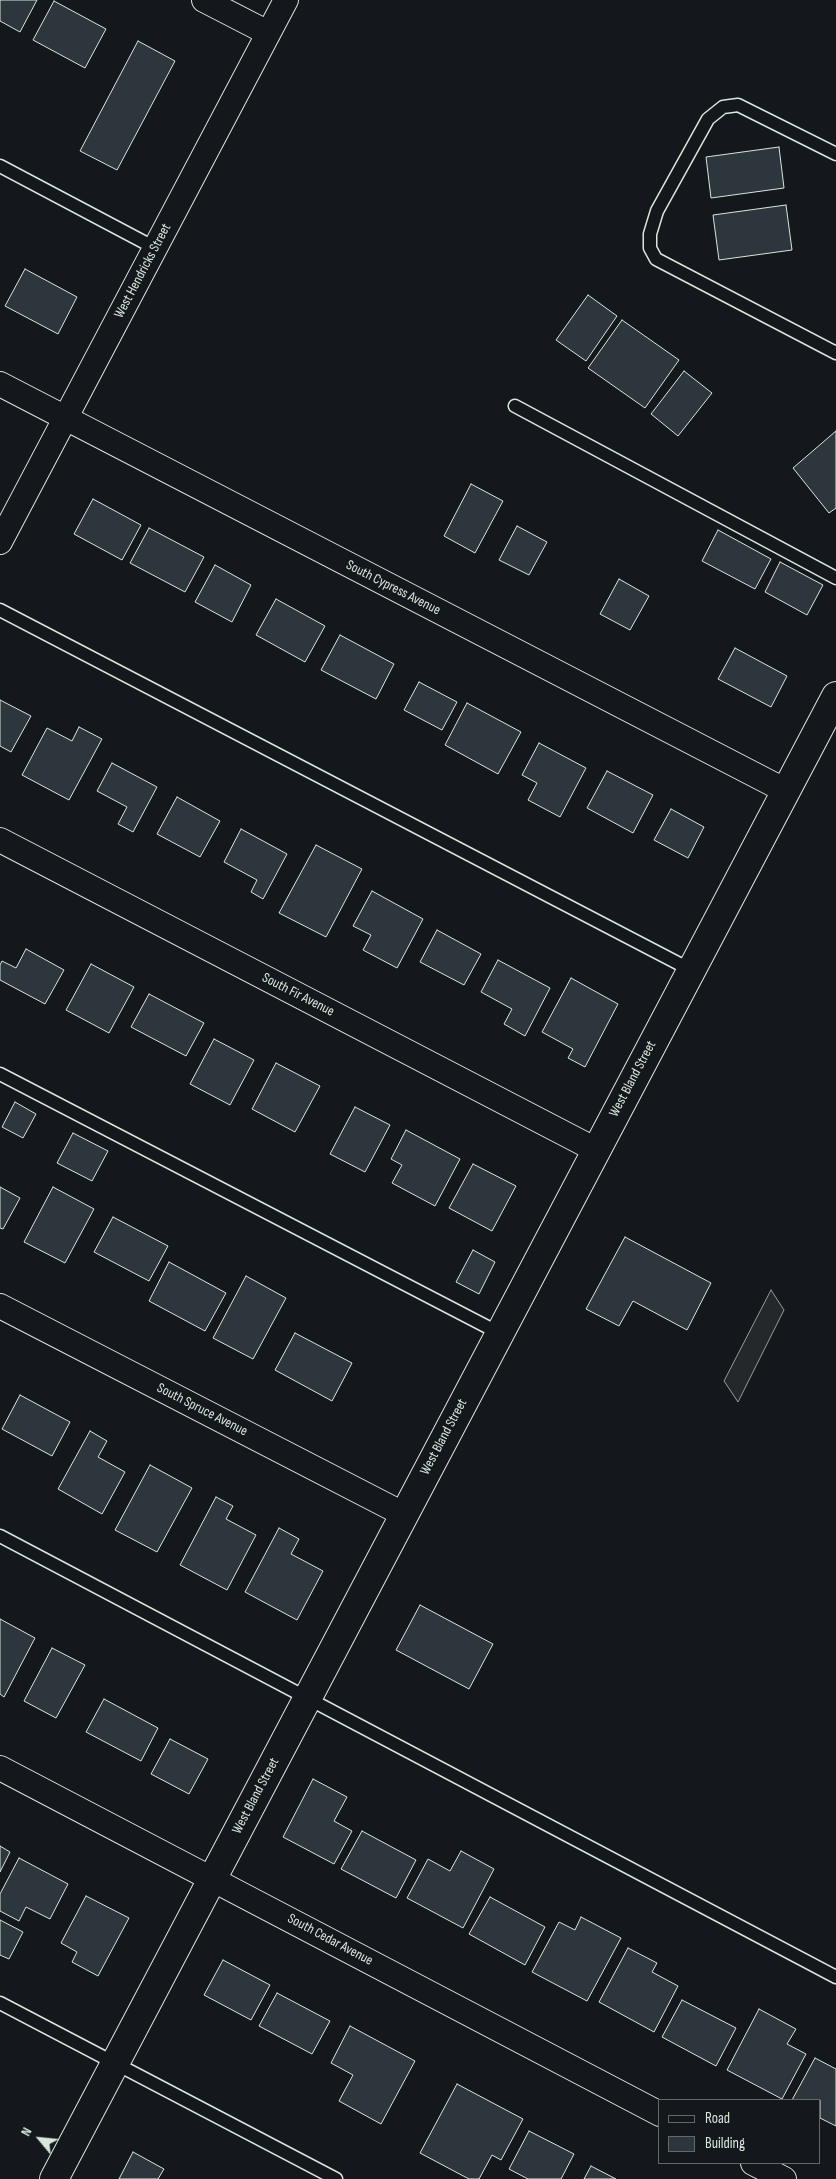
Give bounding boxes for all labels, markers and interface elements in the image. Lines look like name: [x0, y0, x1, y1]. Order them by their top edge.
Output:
street label: West Hendricks Street: [111, 221, 175, 321]
street label: South Cypress Avenue: [343, 557, 443, 619]
street label: South Fir Avenue: [259, 970, 337, 1020]
street label: West Bland Street: [606, 1038, 660, 1120]
street label: South Spruce Avenue: [154, 1380, 250, 1440]
street label: West Bland Street: [417, 1396, 471, 1478]
street label: West Bland Street: [229, 1755, 283, 1837]
street label: South Cedar Avenue: [284, 1910, 376, 1970]
legend: [658, 2099, 821, 2164]
text: Road: [705, 2109, 730, 2128]
north arrow: [15, 2114, 65, 2164]
text: N: [17, 2124, 36, 2139]
text: Building: [705, 2134, 745, 2153]

